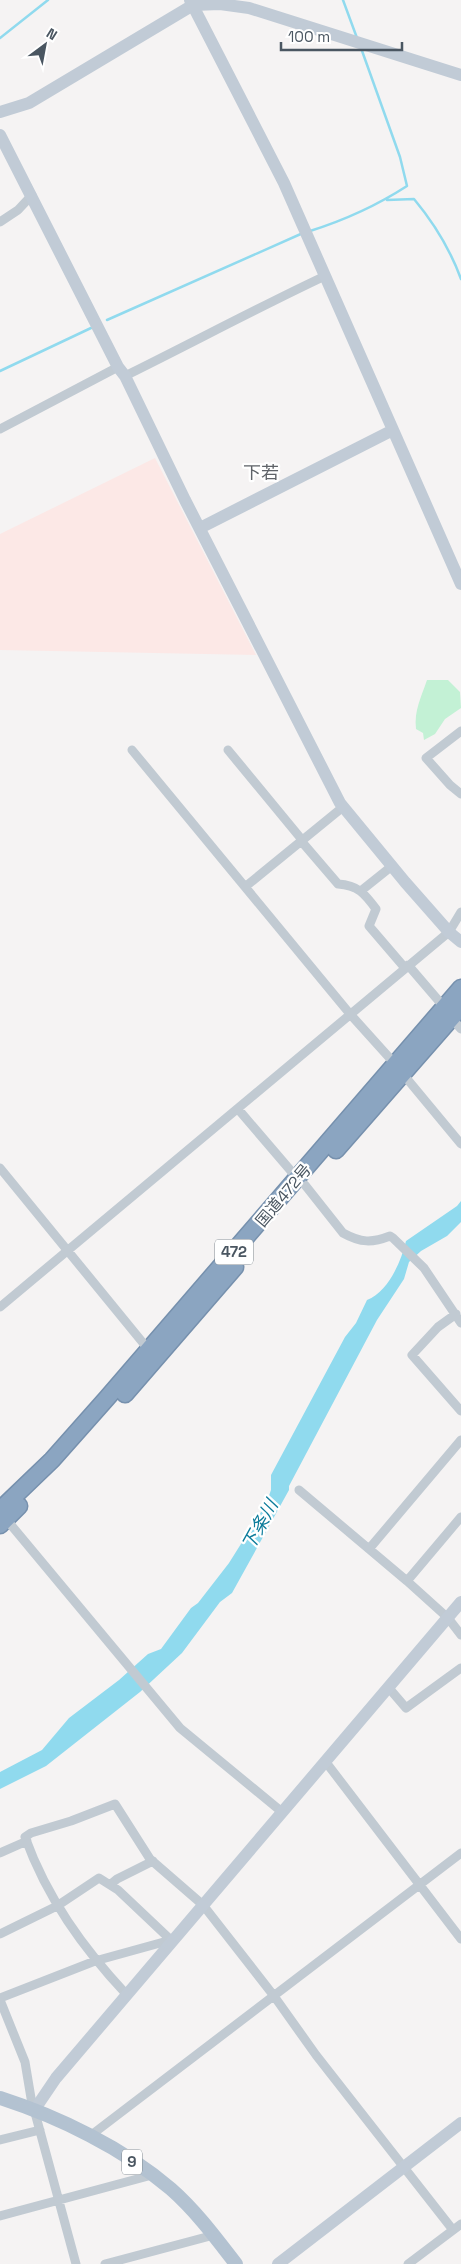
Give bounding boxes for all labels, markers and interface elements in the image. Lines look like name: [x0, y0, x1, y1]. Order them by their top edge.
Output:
north arrow: [20, 20, 70, 70]
scale bar: [281, 20, 402, 52]
text: N: [43, 24, 61, 44]
text: 100 m: [288, 27, 330, 46]
district label: 下若: [243, 461, 279, 484]
street label: 国道472号: [251, 1159, 316, 1231]
road number: 472: [215, 1240, 253, 1264]
water label: 下条川: [236, 1494, 284, 1554]
road number: 9: [122, 2150, 142, 2174]

